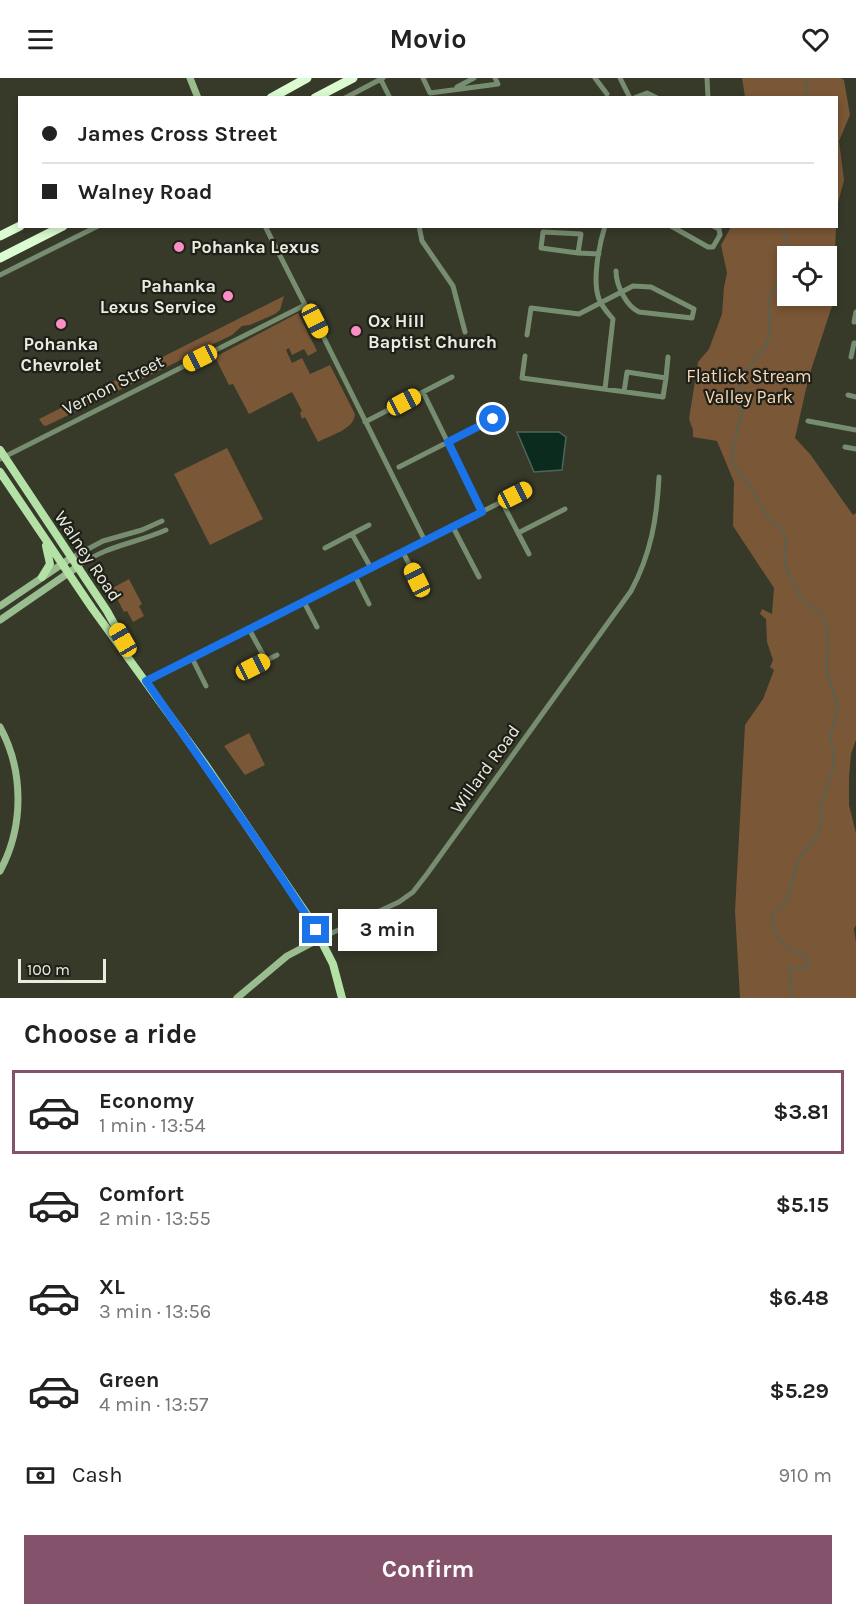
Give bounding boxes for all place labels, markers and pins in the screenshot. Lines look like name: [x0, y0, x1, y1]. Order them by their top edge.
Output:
place label: Pohanka Lexus: [191, 236, 320, 258]
marker: Pohanka Lexus: [172, 240, 186, 254]
place label: Pahanka Lexus Service: [100, 275, 216, 318]
marker: Pahanka Lexus Service: [221, 289, 235, 303]
place label: Ox Hill Baptist Church: [368, 310, 497, 353]
marker: Pohanka Chevrolet: [54, 317, 68, 331]
marker: Ox Hill Baptist Church: [349, 324, 363, 338]
place label: Pohanka Chevrolet: [21, 333, 101, 376]

